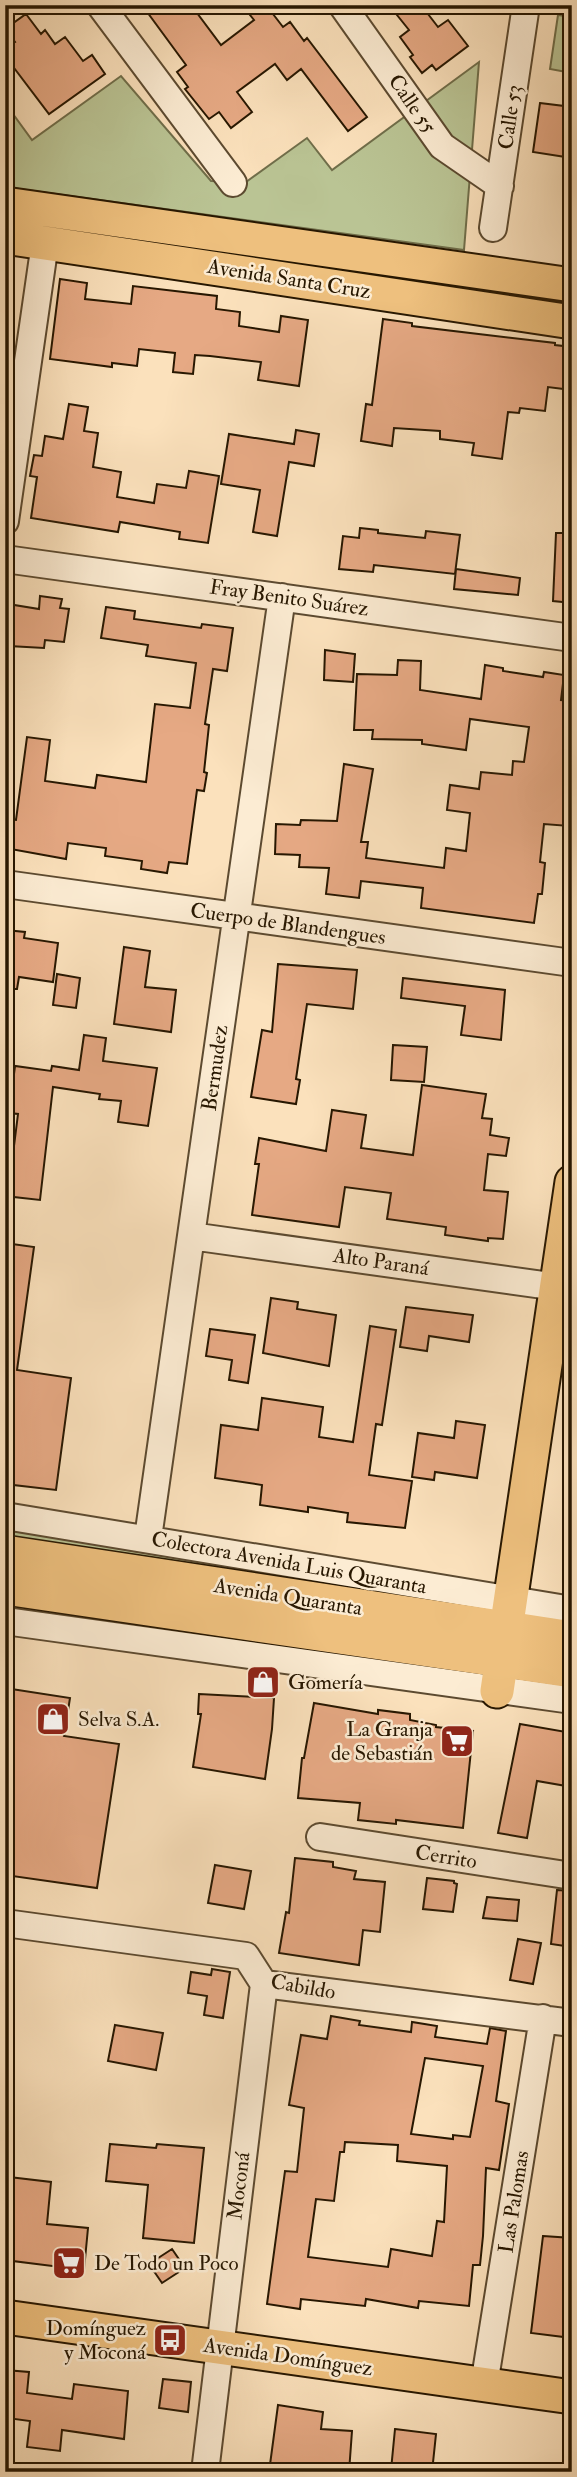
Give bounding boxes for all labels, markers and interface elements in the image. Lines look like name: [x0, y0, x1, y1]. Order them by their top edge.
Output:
street label: Calle 55: [382, 69, 443, 140]
street label: Calle 53: [492, 83, 528, 151]
street label: Avenida Santa Cruz: [204, 253, 373, 305]
street label: Fray Benito Suárez: [208, 573, 370, 623]
street label: Cuerpo de Blandengues: [189, 897, 387, 951]
street label: Bermudez: [196, 1023, 234, 1113]
street label: Alto Paraná: [331, 1242, 431, 1282]
street label: Colectora Avenida Luis Quaranta: [149, 1525, 429, 1601]
street label: Avenida Quaranta: [211, 1572, 365, 1622]
shop icon: Gomería: [244, 1663, 282, 1701]
place label: Gomería: [288, 1669, 363, 1696]
shop icon: Selva S.A.: [34, 1700, 72, 1738]
place label: Selva S.A.: [78, 1706, 159, 1733]
place label: La Granja de Sebastián: [331, 1716, 433, 1767]
supermarket icon: La Granja de Sebastián: [438, 1722, 476, 1760]
street label: Cerrito: [413, 1839, 479, 1875]
street label: Cabildo: [268, 1968, 338, 2006]
street label: Las Palomas: [493, 2149, 535, 2255]
street label: Moconá: [221, 2150, 257, 2221]
supermarket icon: De Todo un Poco: [50, 2244, 88, 2282]
place label: De Todo un Poco: [94, 2250, 239, 2277]
place label: Domínguez y Moconá: [46, 2315, 146, 2366]
bus stop icon: Domínguez y Moconá: [151, 2321, 189, 2359]
street label: Avenida Domínguez: [201, 2332, 374, 2382]

